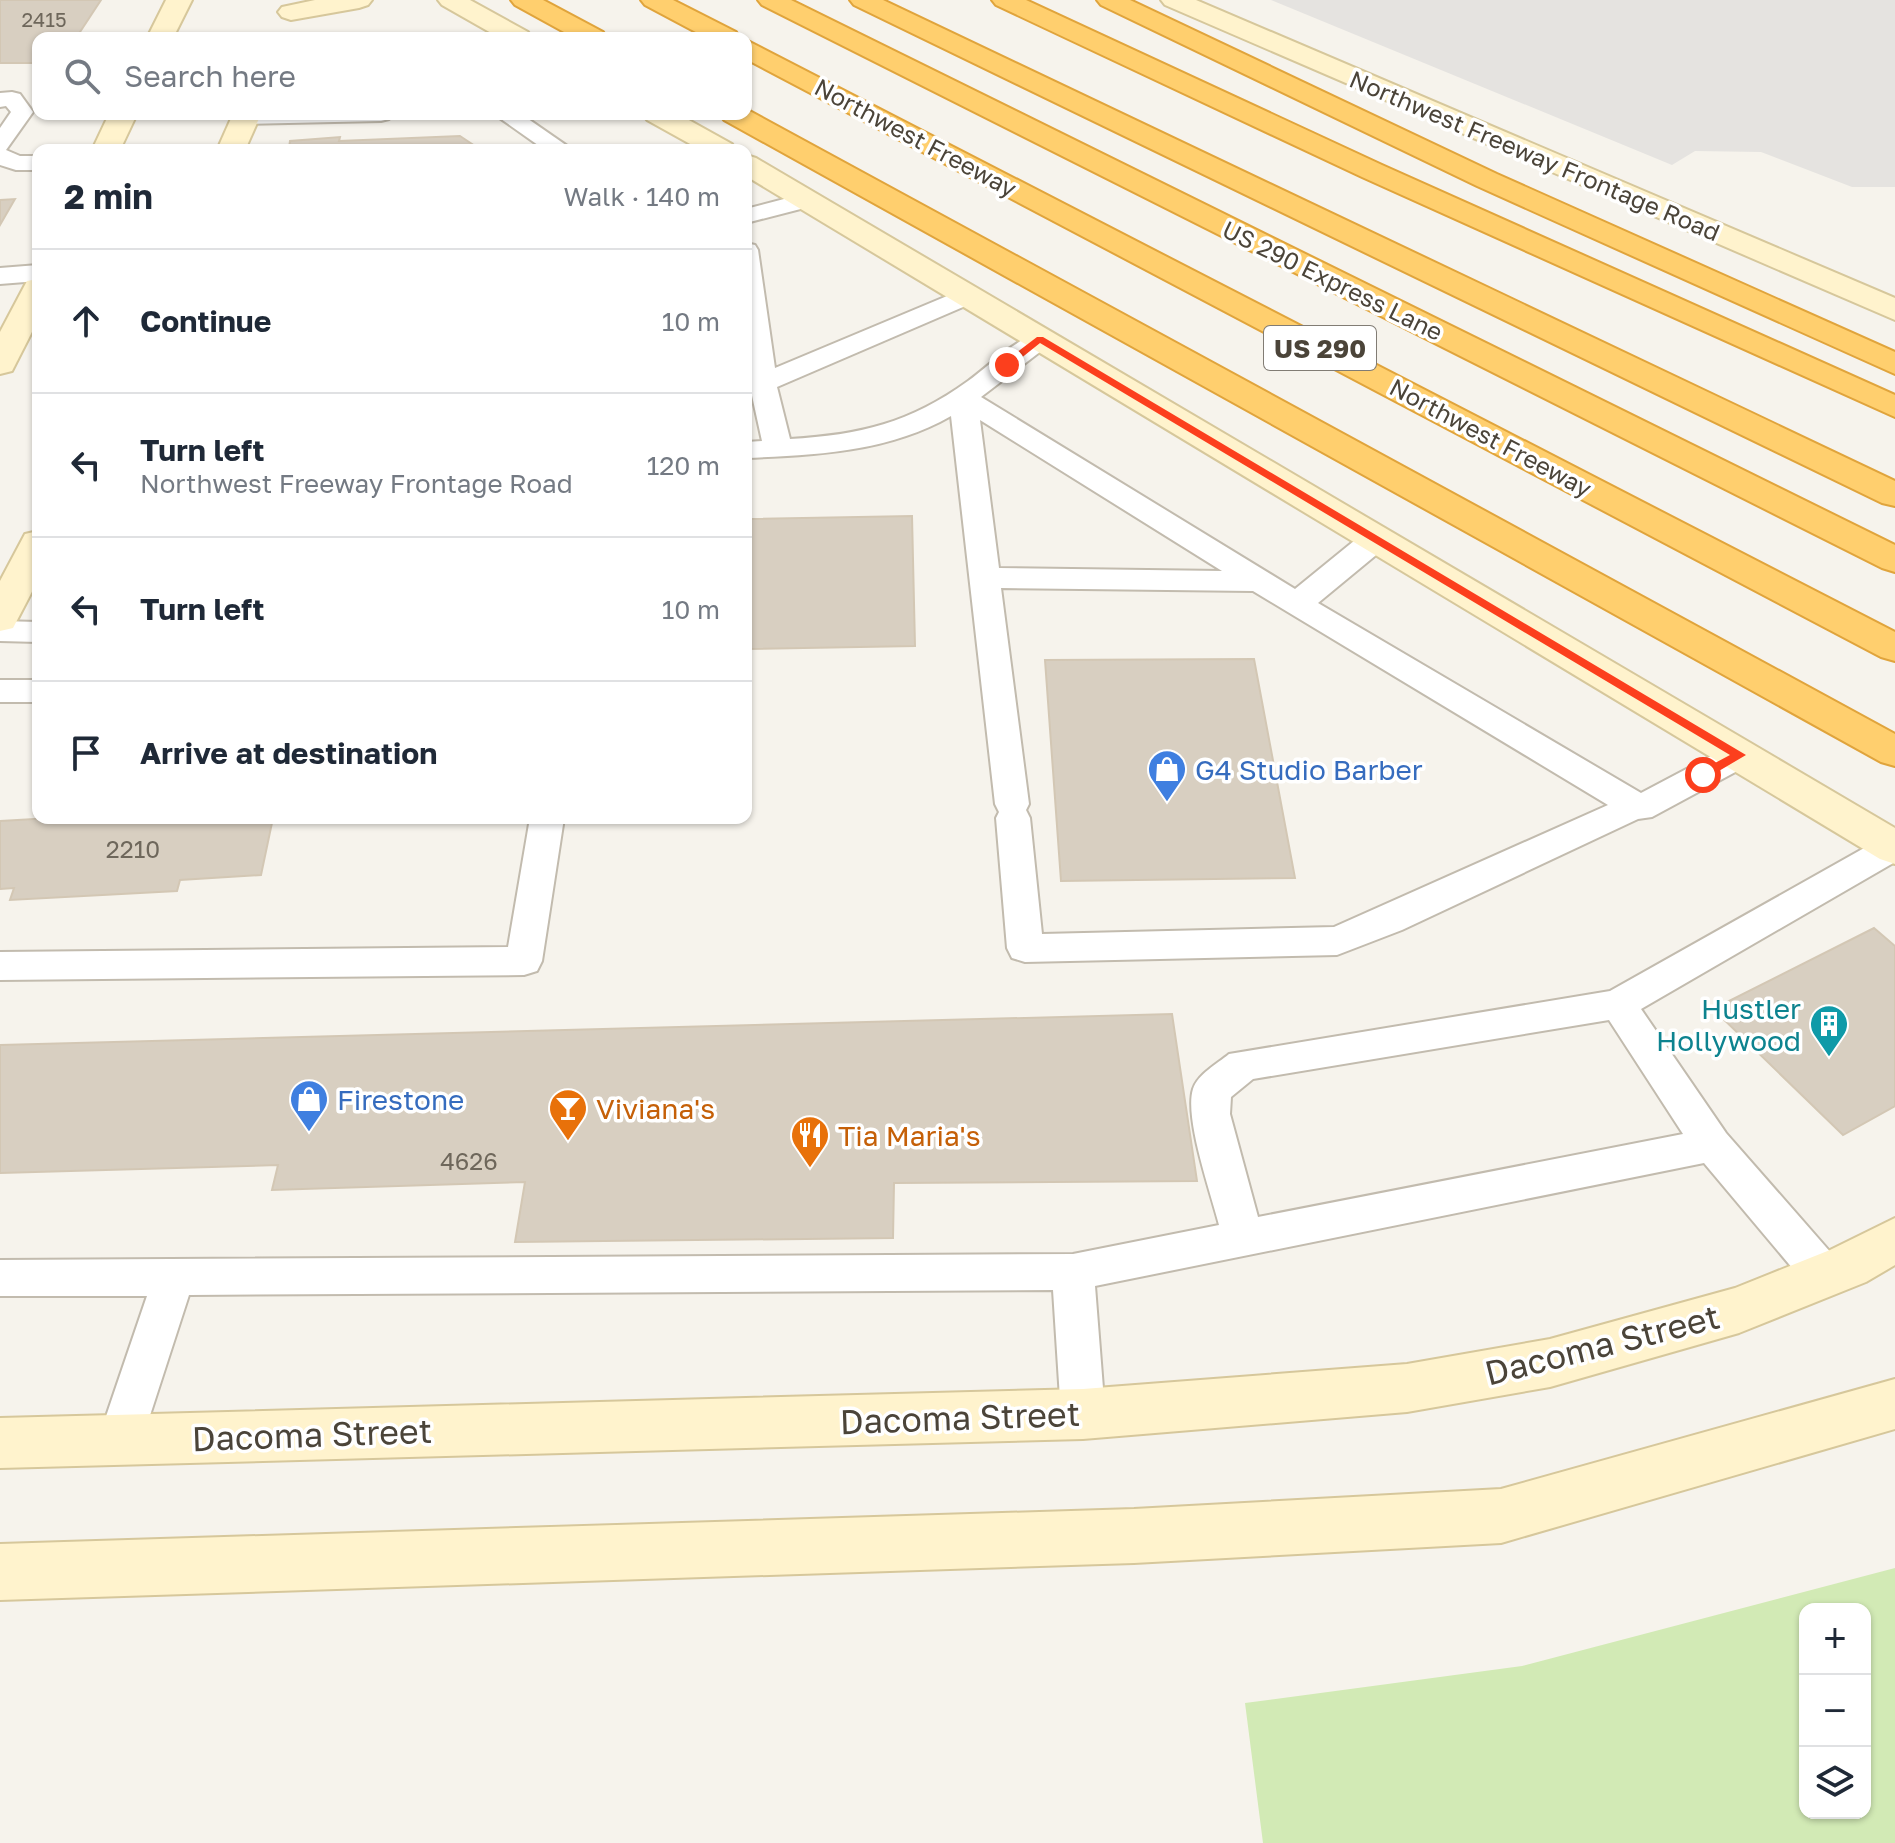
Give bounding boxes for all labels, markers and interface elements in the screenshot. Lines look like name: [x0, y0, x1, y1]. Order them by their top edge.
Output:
house number: 2415: [21, 7, 67, 31]
search box: [32, 32, 752, 120]
icon: search: [60, 54, 104, 98]
text: Search here: [124, 58, 296, 94]
street label: Northwest Freeway Frontage Road: [1345, 64, 1725, 246]
street label: Northwest Freeway: [810, 71, 1022, 203]
text: 2 min: [64, 176, 153, 216]
text: Walk · 140 m: [563, 181, 720, 212]
street label: US 290 Express Lane: [1218, 214, 1448, 346]
icon: ahead: [64, 299, 108, 343]
text: Continue: [140, 303, 271, 339]
text: 10 m: [662, 306, 720, 337]
road number: US 290: [1264, 326, 1376, 370]
route end: [989, 347, 1025, 383]
street label: Northwest Freeway: [1385, 371, 1597, 503]
text: Turn left: [140, 432, 265, 468]
icon: left: [64, 443, 108, 487]
text: 120 m: [647, 450, 720, 481]
text: Northwest Freeway Frontage Road: [140, 468, 573, 499]
icon: left: [64, 587, 108, 631]
text: Turn left: [140, 591, 265, 627]
text: 10 m: [662, 594, 720, 625]
icon: arrive: [64, 731, 108, 775]
text: Arrive at destination: [140, 735, 437, 771]
shop icon: G4 Studio Barber: [1146, 748, 1188, 803]
place label: G4 Studio Barber: [1195, 753, 1423, 786]
route start: [1685, 757, 1721, 793]
house number: 2210: [106, 834, 160, 863]
place label: Hustler Hollywood: [1656, 992, 1801, 1057]
building icon: Hustler Hollywood: [1808, 1003, 1850, 1058]
shop icon: Firestone: [288, 1078, 330, 1133]
place label: Firestone: [337, 1083, 464, 1116]
bar icon: Viviana's: [547, 1087, 589, 1142]
place label: Viviana's: [596, 1092, 715, 1125]
restaurant icon: Tia Maria's: [789, 1114, 831, 1169]
place label: Tia Maria's: [838, 1119, 981, 1152]
house number: 4626: [440, 1146, 498, 1175]
street label: Dacoma Street: [1481, 1296, 1723, 1392]
street label: Dacoma Street: [839, 1393, 1081, 1441]
street label: Dacoma Street: [191, 1410, 433, 1458]
map controls: [1799, 1603, 1871, 1819]
button: +: [1799, 1603, 1871, 1675]
button: −: [1799, 1675, 1871, 1747]
button: layers: [1799, 1747, 1871, 1819]

